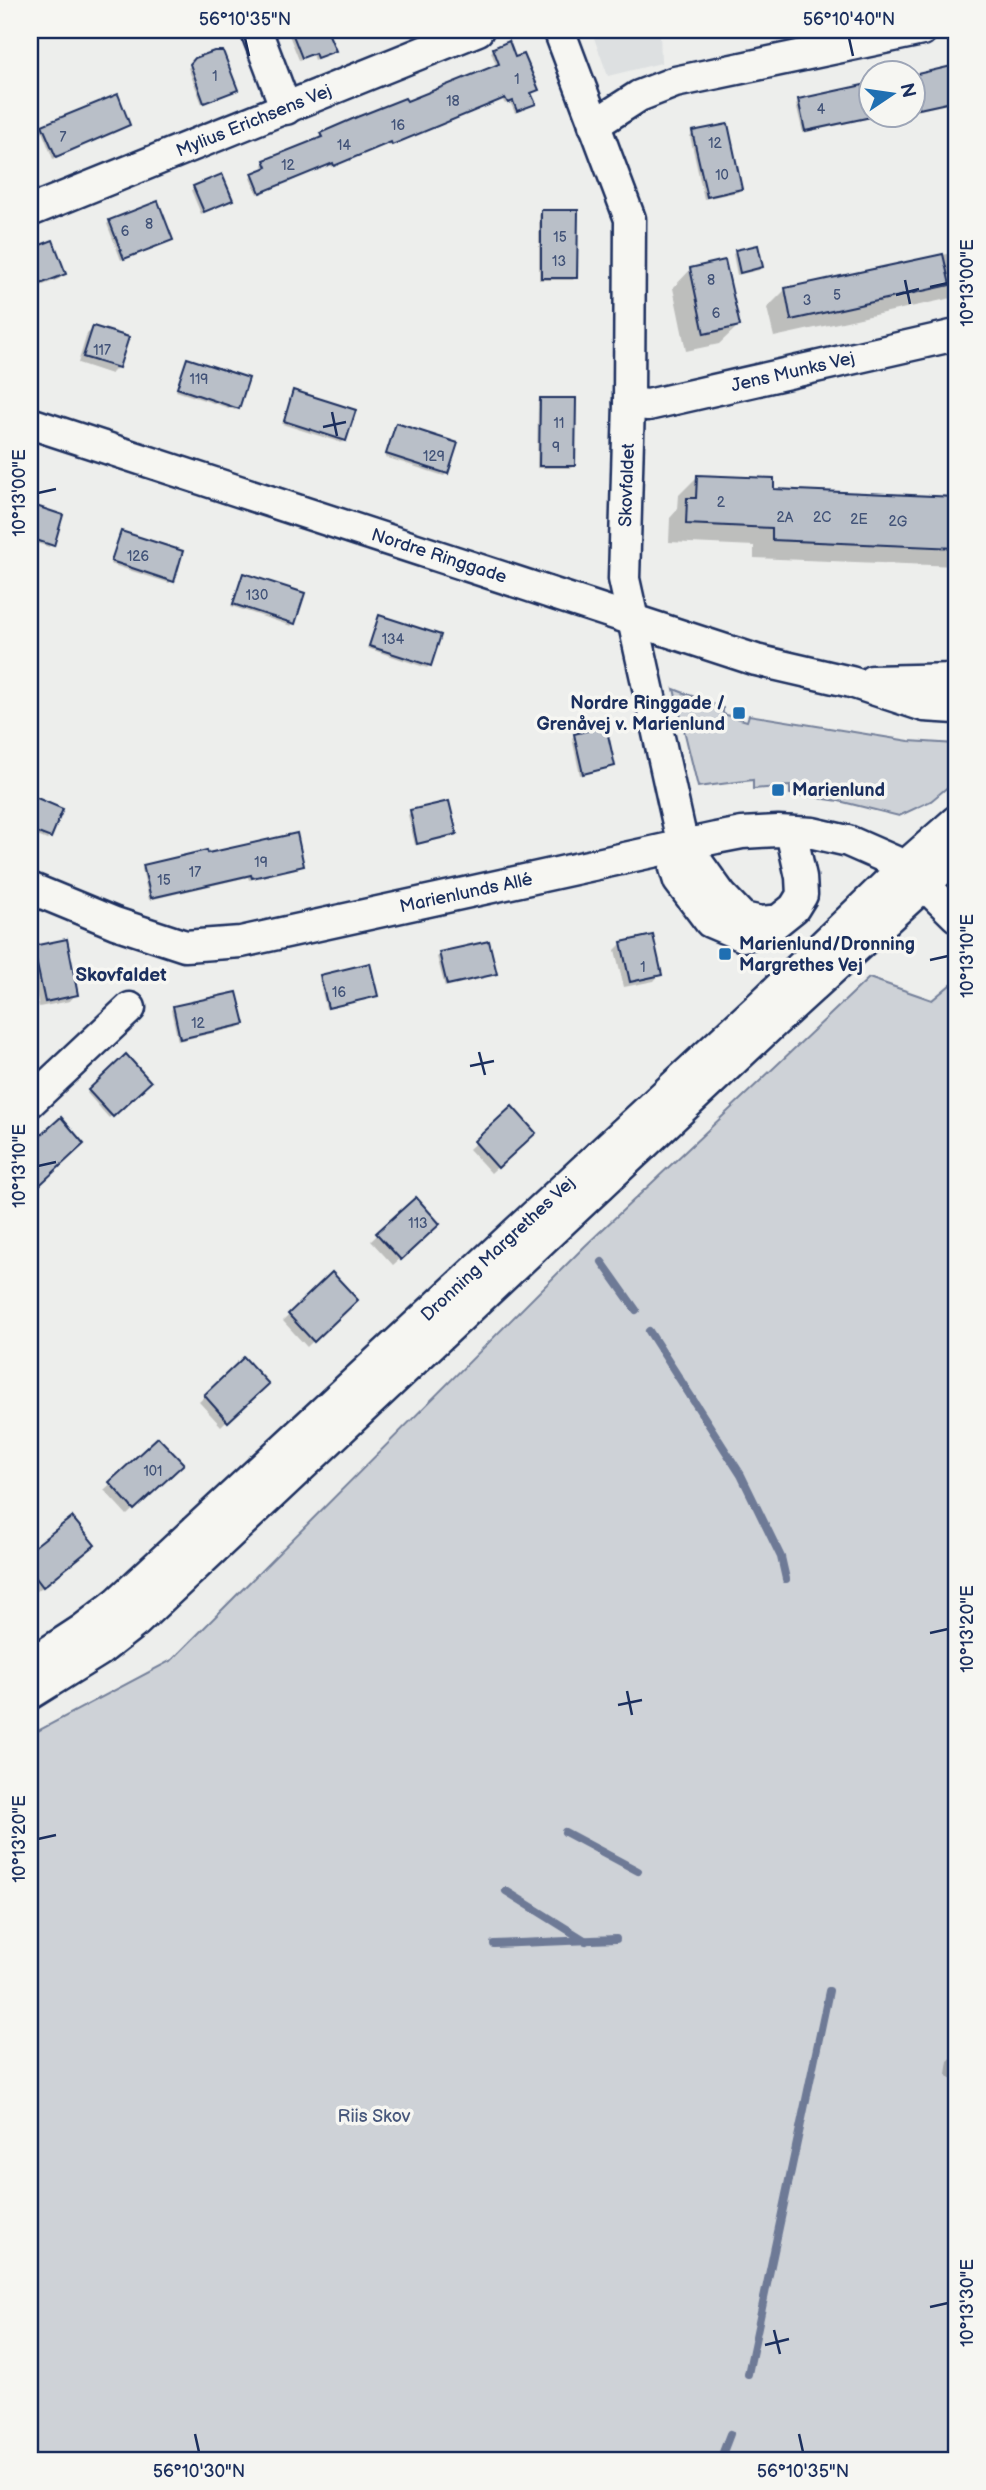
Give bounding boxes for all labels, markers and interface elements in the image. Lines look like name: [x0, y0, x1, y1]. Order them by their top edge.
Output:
text: 56°10'35"N: [199, 9, 291, 30]
text: 56°10'40"N: [803, 9, 895, 30]
north arrow: [856, 60, 926, 130]
house number: 1: [212, 68, 218, 85]
house number: 1: [514, 71, 520, 88]
street label: Mylius Erichsens Vej: [173, 80, 335, 162]
text: N: [894, 81, 920, 100]
house number: 18: [446, 93, 460, 110]
house number: 4: [817, 101, 826, 118]
house number: 16: [391, 117, 405, 134]
house number: 7: [60, 129, 67, 146]
house number: 12: [708, 135, 723, 152]
house number: 14: [337, 137, 351, 154]
house number: 12: [281, 157, 296, 174]
house number: 10: [715, 167, 729, 184]
house number: 8: [145, 216, 153, 233]
house number: 6: [121, 223, 130, 240]
house number: 15: [553, 229, 567, 246]
text: 10°13'00"E: [957, 239, 978, 327]
house number: 13: [552, 253, 566, 270]
house number: 8: [707, 272, 715, 289]
house number: 5: [833, 287, 841, 304]
house number: 3: [803, 292, 811, 309]
house number: 6: [712, 305, 721, 322]
house number: 117: [93, 342, 111, 359]
street label: Jens Munks Vej: [729, 348, 857, 396]
house number: 119: [190, 371, 208, 388]
house number: 11: [554, 415, 564, 432]
house number: 9: [552, 439, 560, 456]
street label: Skovfaldet: [615, 442, 639, 527]
house number: 129: [423, 448, 445, 465]
text: 10°13'00"E: [9, 449, 30, 537]
house number: 2: [717, 494, 726, 511]
house number: 2A: [777, 509, 794, 526]
house number: 2C: [813, 509, 831, 526]
house number: 2E: [850, 511, 868, 528]
house number: 2G: [889, 513, 908, 530]
street label: Nordre Ringgade: [369, 524, 510, 588]
house number: 126: [127, 548, 150, 565]
house number: 130: [246, 587, 268, 604]
house number: 134: [382, 631, 405, 648]
place label: Nordre Ringgade / Grenåvej v. Marienlund: [537, 693, 725, 735]
marker: Nordre Ringgade / Grenåvej v. Marienlund: [731, 705, 747, 721]
place label: Marienlund: [792, 780, 885, 801]
marker: Marienlund: [770, 782, 786, 798]
house number: 19: [254, 854, 268, 871]
house number: 17: [189, 864, 201, 881]
street label: Marienlunds Allé: [398, 869, 534, 917]
house number: 15: [157, 872, 171, 889]
text: 10°13'10"E: [957, 914, 978, 998]
place label: Marienlund/Dronning Margrethes Vej: [739, 934, 915, 976]
marker: Marienlund/Dronning Margrethes Vej: [717, 946, 733, 962]
house number: 1: [640, 959, 646, 976]
district label: Skovfaldet: [75, 964, 167, 987]
house number: 16: [332, 984, 346, 1001]
house number: 12: [191, 1015, 206, 1032]
text: 10°13'10"E: [9, 1124, 30, 1208]
street label: Dronning Margrethes Vej: [417, 1172, 579, 1326]
house number: 113: [408, 1215, 428, 1232]
house number: 101: [143, 1463, 163, 1480]
text: 10°13'20"E: [957, 1585, 978, 1673]
text: 10°13'20"E: [9, 1795, 30, 1883]
park label: Riis Skov: [338, 2106, 411, 2127]
text: 10°13'30"E: [957, 2259, 978, 2347]
text: 56°10'30"N: [153, 2461, 245, 2482]
text: 56°10'35"N: [757, 2461, 849, 2482]

